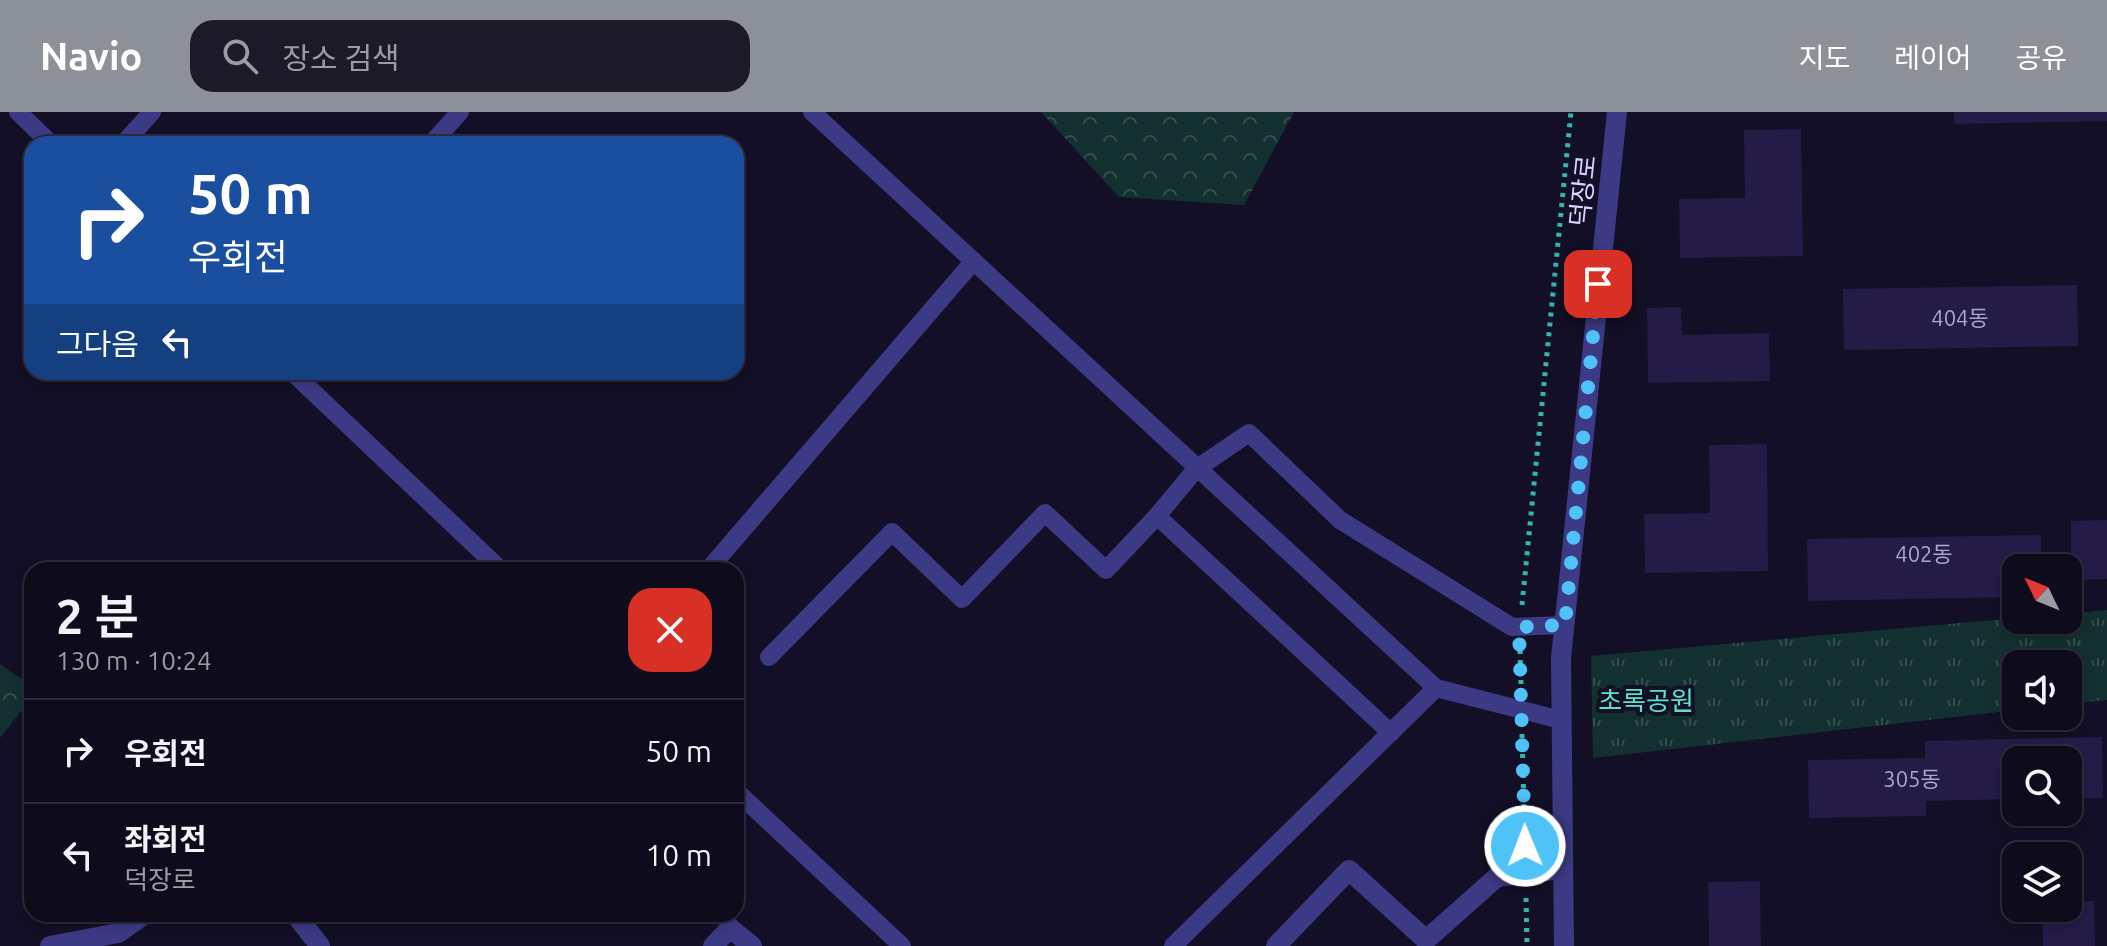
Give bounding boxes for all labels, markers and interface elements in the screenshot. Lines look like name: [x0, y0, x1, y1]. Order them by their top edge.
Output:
search box: [190, 20, 750, 92]
icon: search: [218, 34, 262, 78]
text: Navio: [40, 35, 142, 77]
text: 장소 검색: [282, 41, 400, 75]
text: 지도: [1799, 42, 1850, 73]
text: 레이어: [1894, 42, 1971, 73]
text: 공유: [2015, 42, 2067, 73]
street label: 덕장로: [1564, 154, 1601, 228]
text: 50 m: [188, 162, 313, 225]
icon: right: [56, 168, 160, 272]
text: 우회전: [188, 236, 287, 277]
pin: [1564, 250, 1632, 318]
icon: arrive: [1576, 262, 1620, 306]
house number: 404동: [1931, 305, 1989, 330]
icon: left: [155, 320, 199, 364]
text: 그다음: [56, 327, 139, 361]
house number: 402동: [1895, 541, 1953, 566]
north arrow: [2002, 554, 2082, 634]
map controls: [2002, 554, 2082, 922]
button: close: [628, 588, 712, 672]
text: 2 분: [56, 589, 139, 643]
text: 130 m · 10:24: [56, 646, 212, 675]
button: sound: [2002, 650, 2082, 730]
park label: 초록공원: [1598, 686, 1694, 715]
icon: right: [56, 729, 100, 773]
text: 50 m: [645, 734, 712, 768]
text: 우회전: [124, 736, 207, 770]
button: search: [2002, 746, 2082, 826]
house number: 305동: [1883, 766, 1941, 791]
position arrow: [1483, 804, 1567, 888]
text: 좌회전: [124, 822, 207, 856]
icon: left: [56, 833, 100, 877]
text: 10 m: [645, 838, 712, 872]
button: layers: [2002, 842, 2082, 922]
text: 덕장로: [124, 865, 196, 894]

